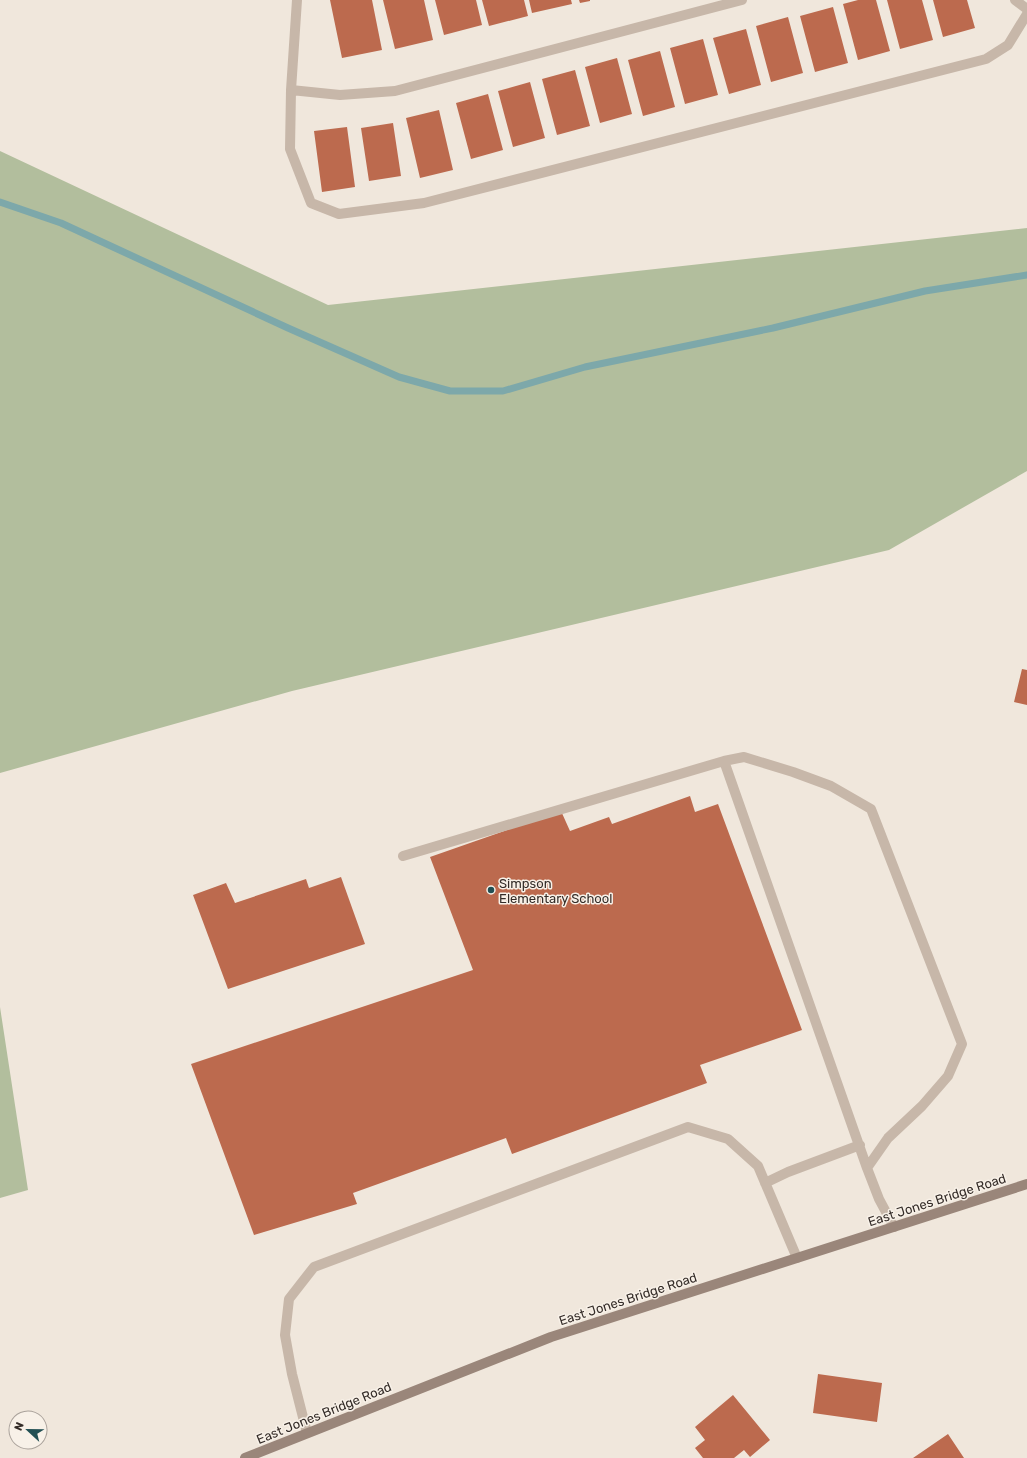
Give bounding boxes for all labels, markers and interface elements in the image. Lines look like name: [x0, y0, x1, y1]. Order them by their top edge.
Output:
place label: Simpson Elementary School: [499, 876, 612, 906]
marker: Simpson Elementary School: [486, 885, 496, 895]
street label: East Jones Bridge Road: [866, 1171, 1008, 1230]
street label: East Jones Bridge Road: [557, 1270, 699, 1329]
street label: East Jones Bridge Road: [254, 1379, 394, 1448]
north arrow: [8, 1410, 48, 1450]
text: N: [12, 1420, 27, 1433]

